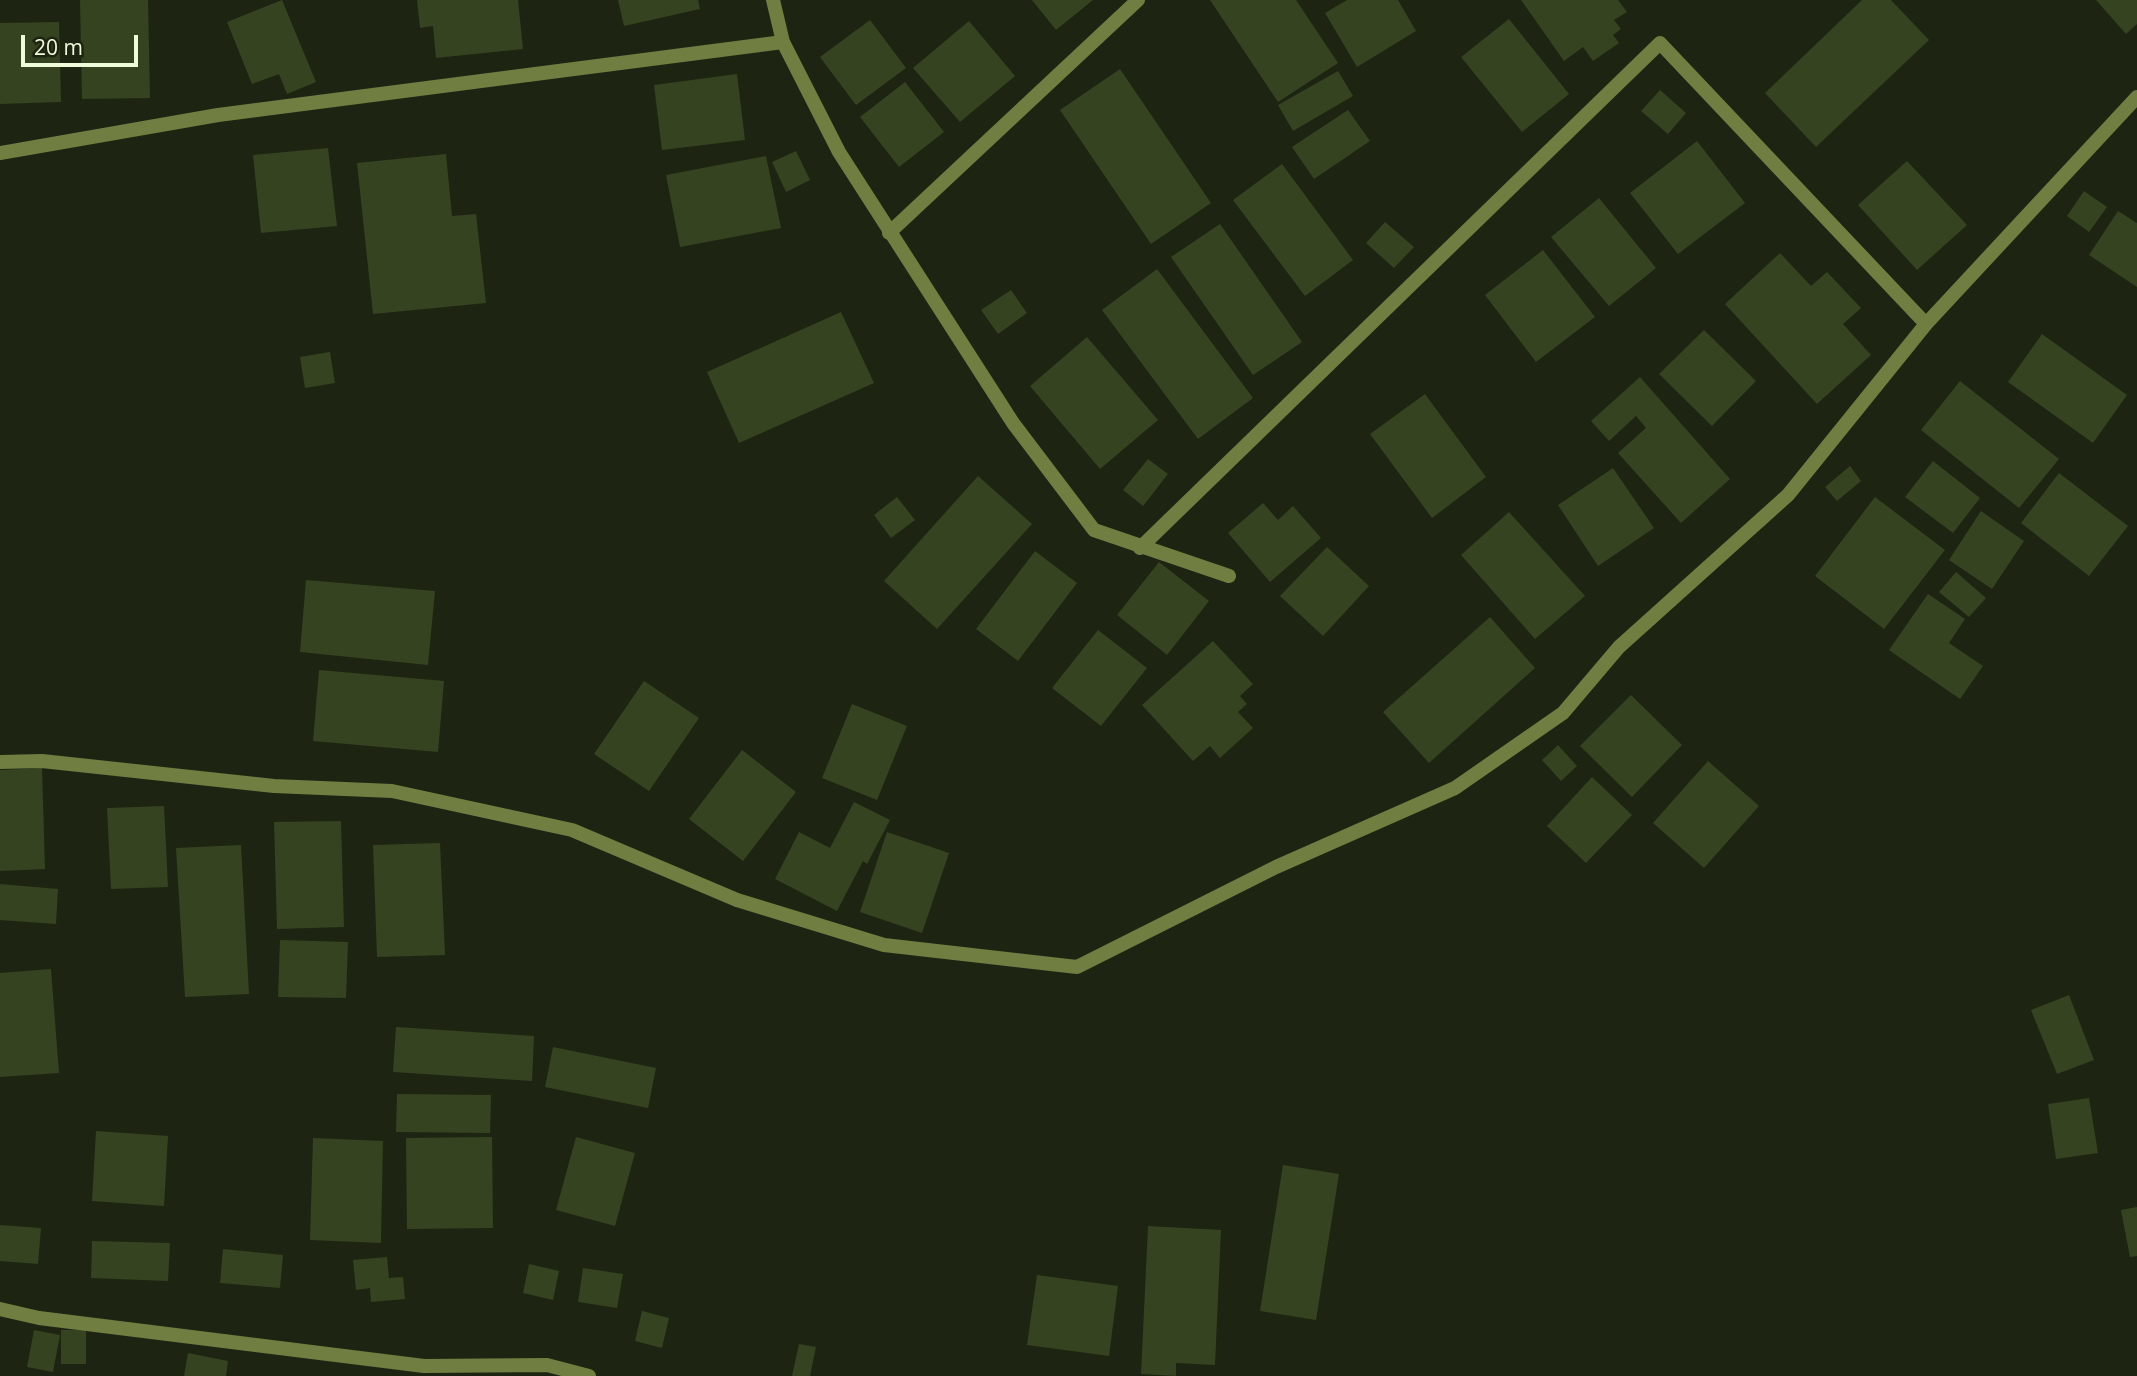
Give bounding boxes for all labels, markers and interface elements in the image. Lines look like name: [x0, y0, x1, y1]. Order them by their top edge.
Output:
scale bar: [24, 21, 142, 65]
text: 20 m: [34, 33, 83, 61]

